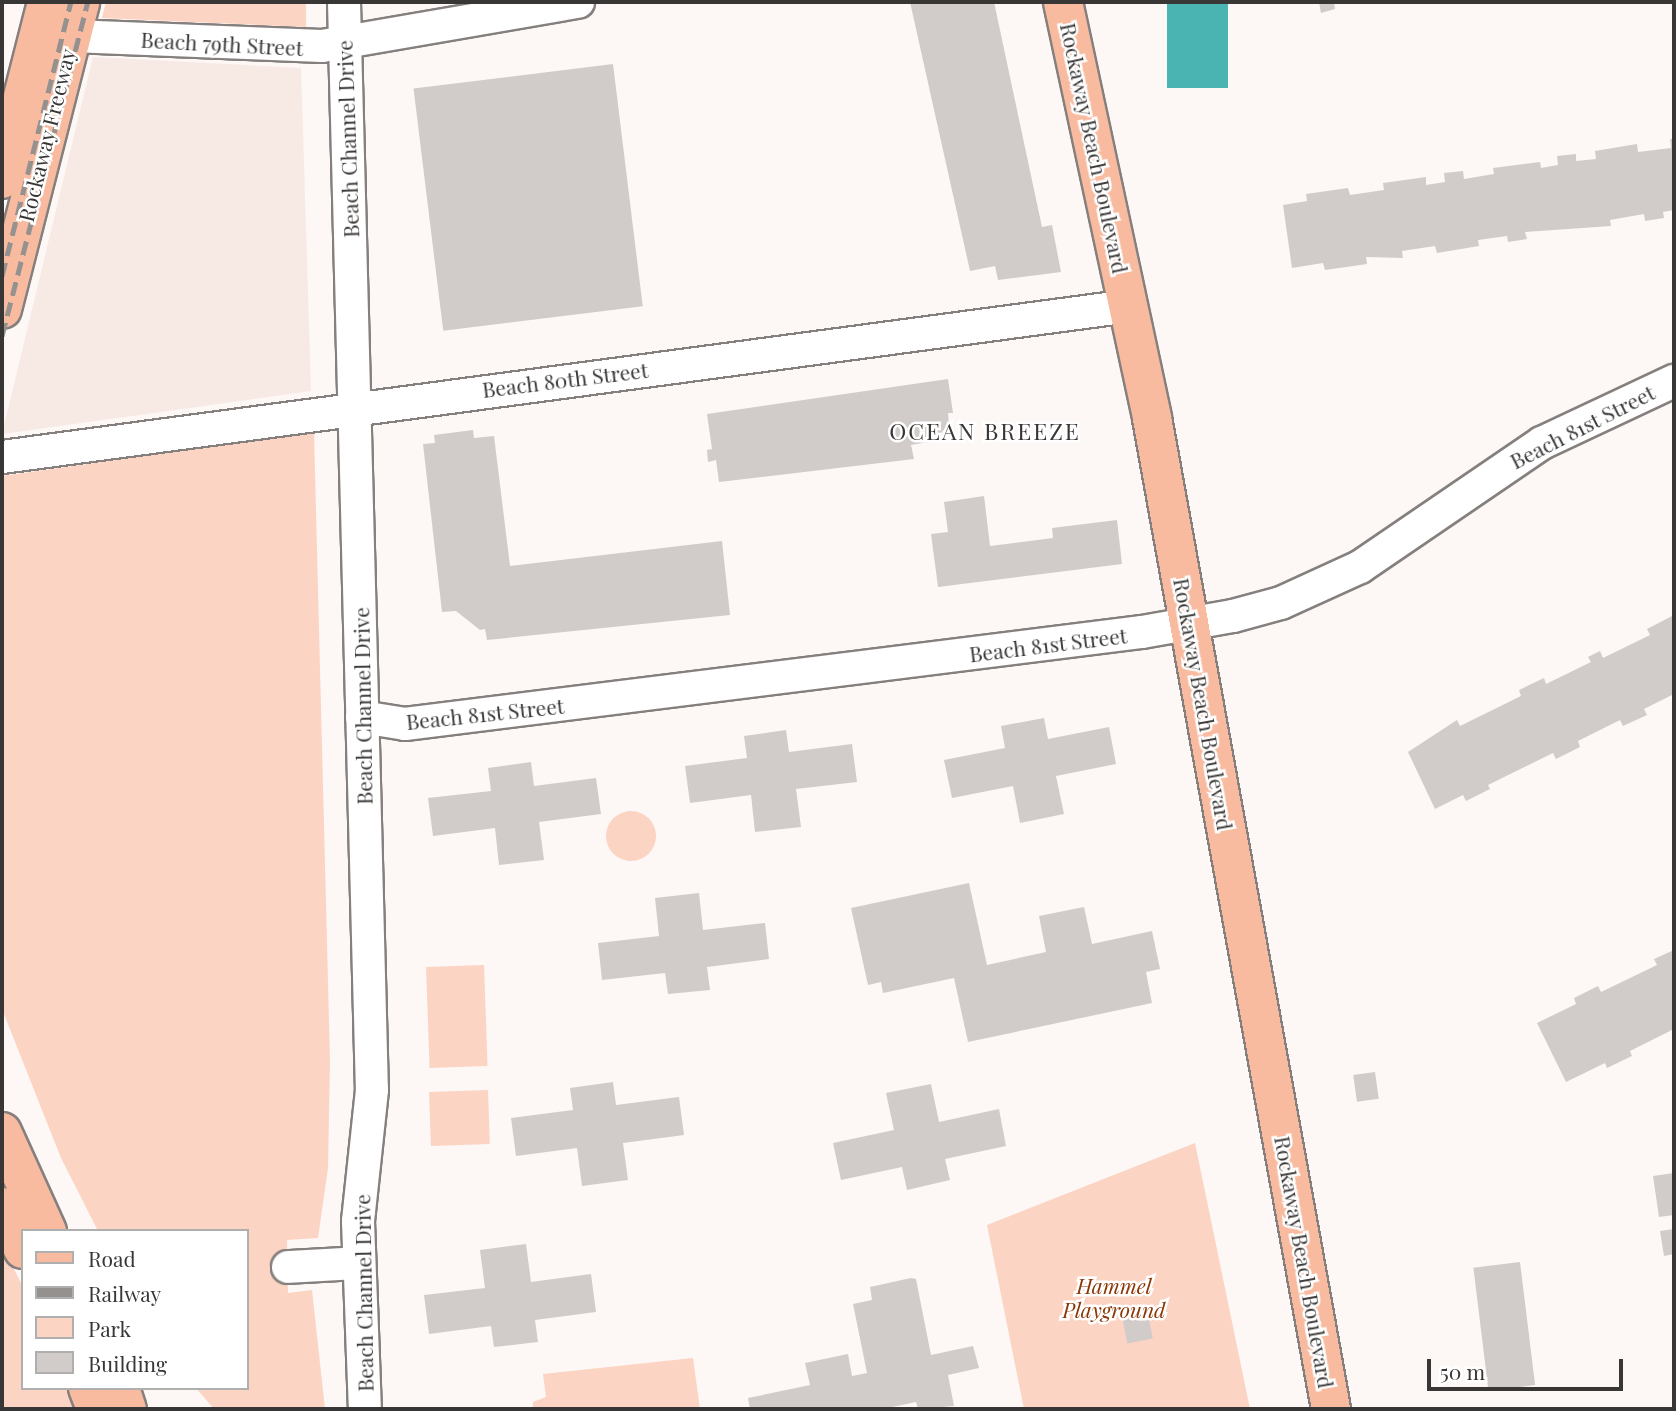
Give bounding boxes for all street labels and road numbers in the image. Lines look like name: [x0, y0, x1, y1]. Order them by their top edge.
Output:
street label: Rockaway Beach Boulevard: [1056, 20, 1134, 276]
street label: Beach 79th Street: [140, 26, 304, 60]
street label: Beach Channel Drive: [331, 40, 363, 238]
street label: Rockaway Freeway: [12, 45, 80, 225]
street label: Beach 80th Street: [481, 356, 649, 402]
street label: Beach 81st Street: [1505, 379, 1659, 473]
street label: Rockaway Beach Boulevard: [1169, 576, 1239, 832]
street label: Beach Channel Drive: [348, 607, 376, 805]
street label: Beach 81st Street: [968, 622, 1128, 666]
street label: Beach 81st Street: [405, 692, 565, 734]
street label: Rockaway Beach Boulevard: [1270, 1134, 1340, 1390]
street label: Beach Channel Drive: [349, 1194, 377, 1392]

